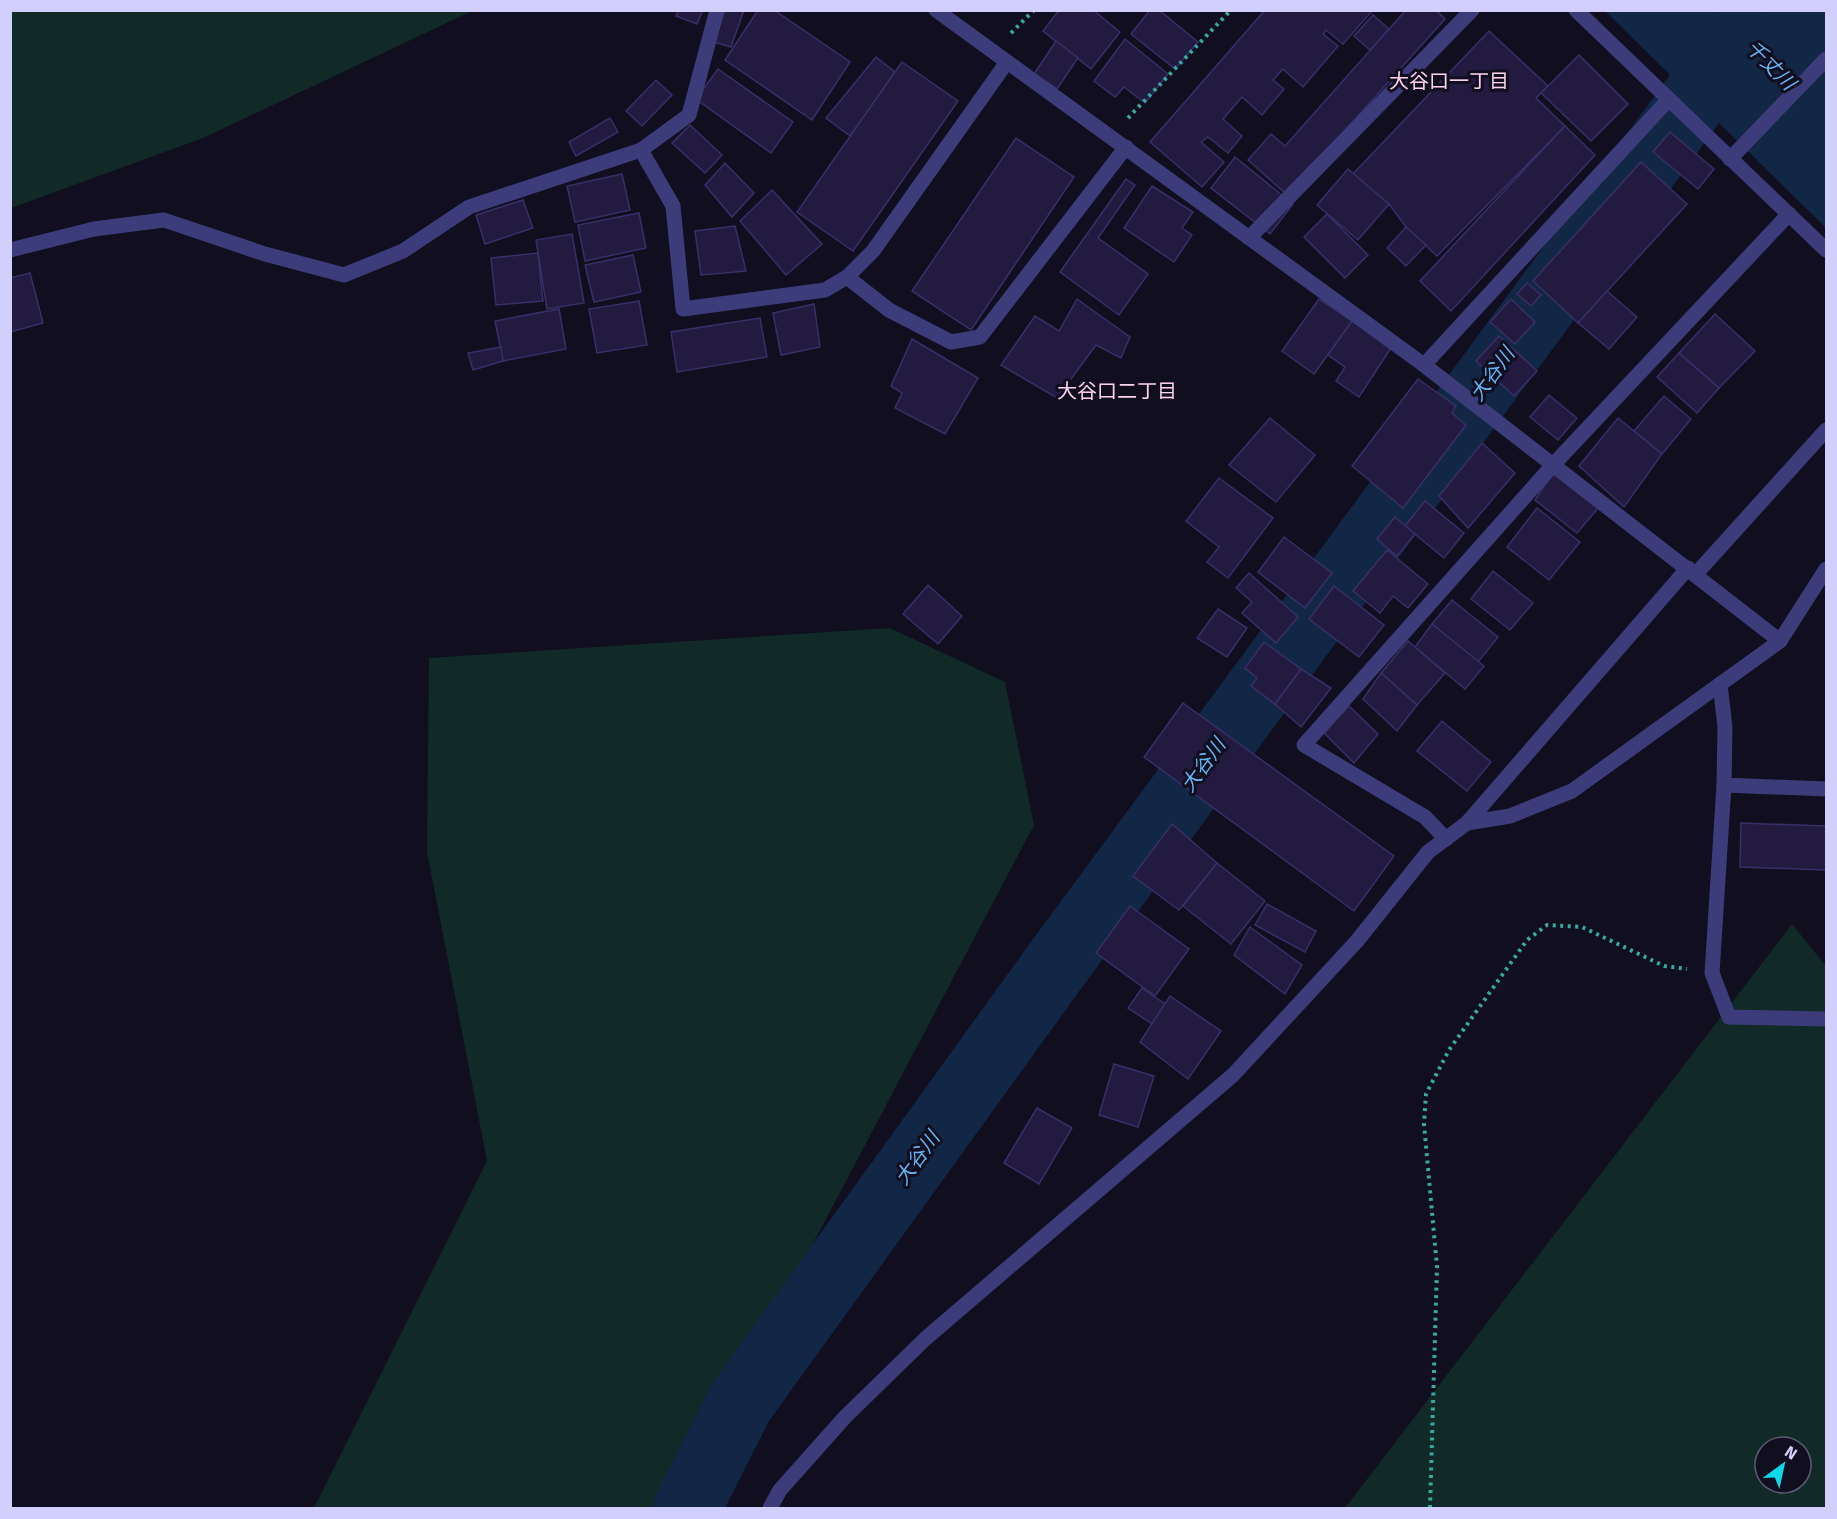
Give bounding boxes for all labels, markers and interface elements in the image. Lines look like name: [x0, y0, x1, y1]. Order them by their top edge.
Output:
water label: 千丈川: [1741, 35, 1802, 96]
district label: 大谷口一丁目: [1389, 69, 1509, 93]
water label: 大谷川: [1465, 341, 1521, 405]
district label: 大谷口二丁目: [1057, 379, 1177, 403]
water label: 大谷川: [1176, 732, 1232, 796]
water label: 大谷川: [890, 1125, 946, 1189]
north arrow: [1753, 1435, 1813, 1495]
text: N: [1781, 1442, 1801, 1464]

